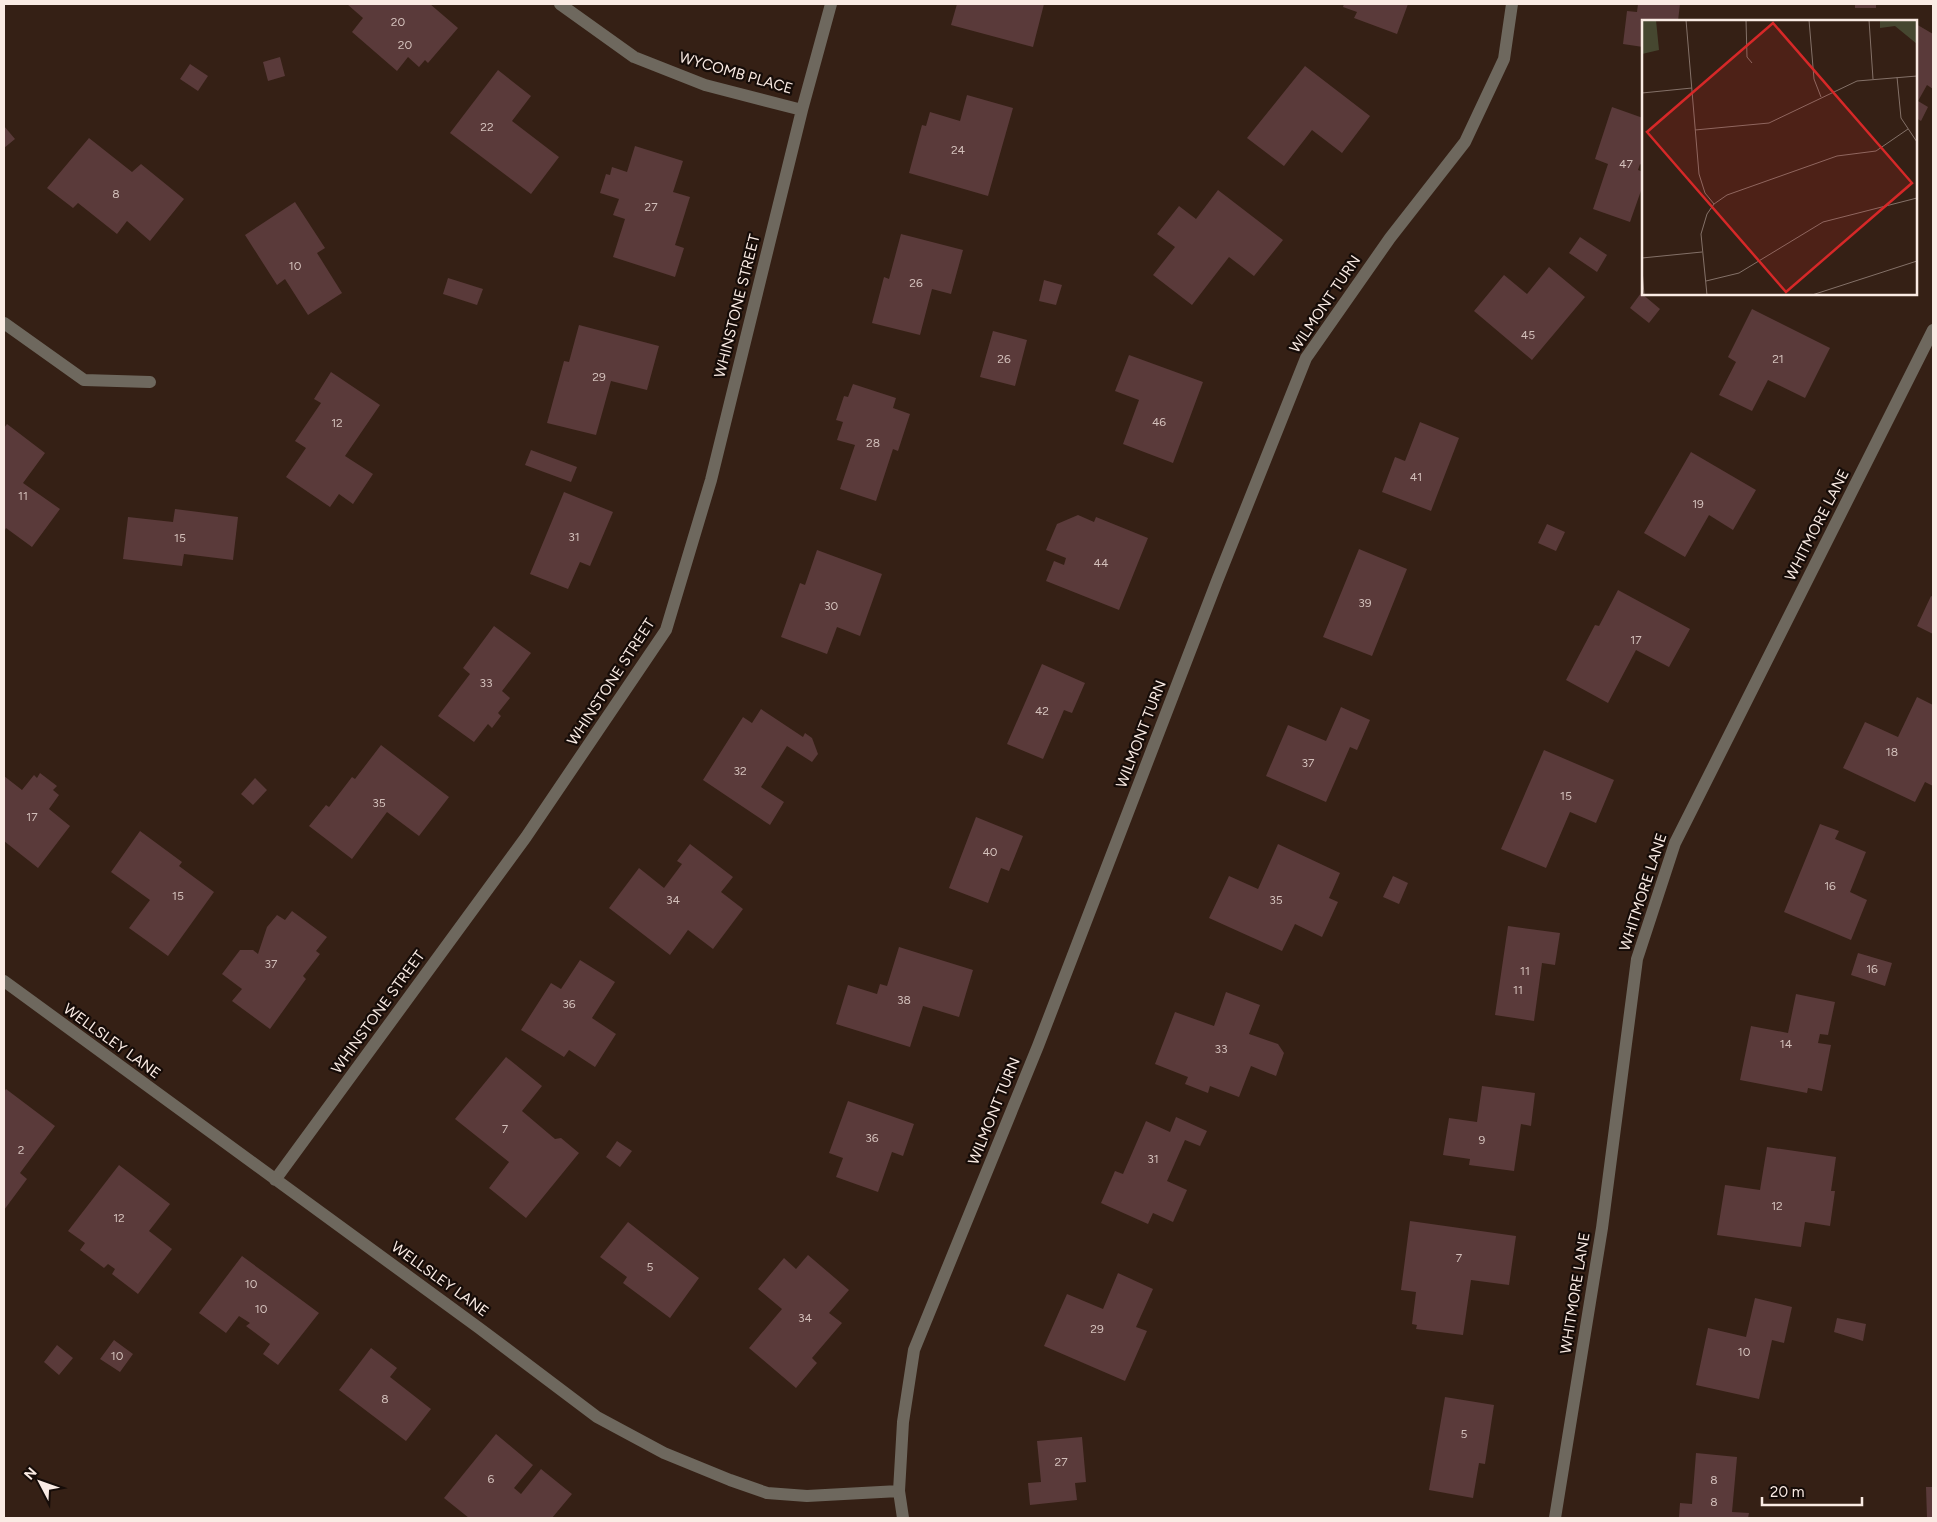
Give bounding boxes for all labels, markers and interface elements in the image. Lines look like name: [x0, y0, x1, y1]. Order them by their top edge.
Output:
house number: 20: [391, 15, 406, 29]
inset map: [1642, 20, 1917, 295]
house number: 20: [398, 38, 413, 52]
street label: WYCOMB PLACE: [677, 48, 795, 98]
house number: 22: [480, 120, 494, 134]
house number: 24: [951, 143, 966, 157]
house number: 47: [1619, 157, 1633, 171]
house number: 8: [112, 187, 120, 201]
house number: 27: [644, 200, 658, 214]
street label: WHINSTONE STREET: [710, 232, 764, 380]
street label: WILMONT TURN: [1286, 252, 1364, 356]
house number: 10: [289, 259, 302, 273]
house number: 26: [909, 276, 923, 290]
house number: 45: [1521, 328, 1535, 342]
house number: 26: [997, 352, 1011, 366]
house number: 21: [1772, 352, 1784, 366]
house number: 29: [592, 370, 606, 384]
house number: 46: [1152, 415, 1166, 429]
house number: 12: [331, 416, 343, 430]
house number: 28: [866, 436, 880, 450]
street label: WHITMORE LANE: [1781, 466, 1853, 584]
house number: 41: [1410, 470, 1422, 484]
house number: 11: [18, 489, 28, 503]
house number: 19: [1692, 497, 1704, 511]
house number: 31: [568, 530, 580, 544]
house number: 15: [174, 531, 186, 545]
house number: 44: [1094, 556, 1109, 570]
house number: 39: [1358, 596, 1372, 610]
house number: 30: [824, 599, 838, 613]
street label: WHINSTONE STREET: [563, 615, 659, 749]
house number: 17: [1630, 633, 1642, 647]
house number: 33: [479, 676, 493, 690]
street label: WILMONT TURN: [1112, 678, 1170, 790]
house number: 42: [1035, 704, 1049, 718]
house number: 18: [1886, 745, 1898, 759]
house number: 37: [1302, 756, 1315, 770]
house number: 32: [733, 764, 747, 778]
house number: 15: [1560, 789, 1572, 803]
house number: 35: [372, 796, 386, 810]
house number: 17: [26, 810, 38, 824]
street label: WHITMORE LANE: [1615, 831, 1671, 953]
house number: 40: [982, 845, 998, 859]
house number: 16: [1824, 879, 1836, 893]
house number: 15: [172, 889, 184, 903]
house number: 34: [666, 893, 681, 907]
house number: 35: [1269, 893, 1283, 907]
street label: WHINSTONE STREET: [327, 946, 429, 1077]
house number: 37: [265, 957, 278, 971]
house number: 16: [1866, 962, 1878, 976]
house number: 11: [1520, 964, 1530, 978]
house number: 11: [1513, 983, 1523, 997]
house number: 38: [897, 993, 911, 1007]
house number: 36: [562, 997, 576, 1011]
street label: WELLSLEY LANE: [60, 1000, 164, 1082]
house number: 14: [1780, 1037, 1793, 1051]
house number: 33: [1214, 1042, 1228, 1056]
street label: WILMONT TURN: [964, 1055, 1024, 1167]
house number: 7: [502, 1122, 509, 1136]
house number: 36: [865, 1131, 879, 1145]
house number: 9: [1479, 1133, 1486, 1147]
house number: 2: [18, 1143, 24, 1157]
house number: 31: [1147, 1152, 1159, 1166]
house number: 12: [1771, 1199, 1783, 1213]
house number: 12: [113, 1211, 125, 1225]
street label: WHITMORE LANE: [1557, 1231, 1593, 1355]
street label: WELLSLEY LANE: [388, 1238, 492, 1320]
house number: 7: [1456, 1251, 1463, 1265]
house number: 5: [647, 1260, 654, 1274]
house number: 10: [245, 1277, 258, 1291]
house number: 10: [255, 1302, 268, 1316]
house number: 34: [798, 1311, 813, 1325]
house number: 29: [1090, 1322, 1104, 1336]
house number: 10: [1738, 1345, 1751, 1359]
house number: 10: [111, 1349, 124, 1363]
house number: 8: [381, 1392, 389, 1406]
house number: 5: [1461, 1427, 1468, 1441]
house number: 27: [1054, 1455, 1068, 1469]
north arrow: [15, 1457, 65, 1507]
text: N: [21, 1464, 41, 1483]
house number: 6: [488, 1472, 495, 1486]
house number: 8: [1710, 1473, 1718, 1487]
scale bar: [1762, 1474, 1862, 1506]
text: 20 m: [1770, 1483, 1804, 1501]
house number: 8: [1710, 1495, 1718, 1509]

